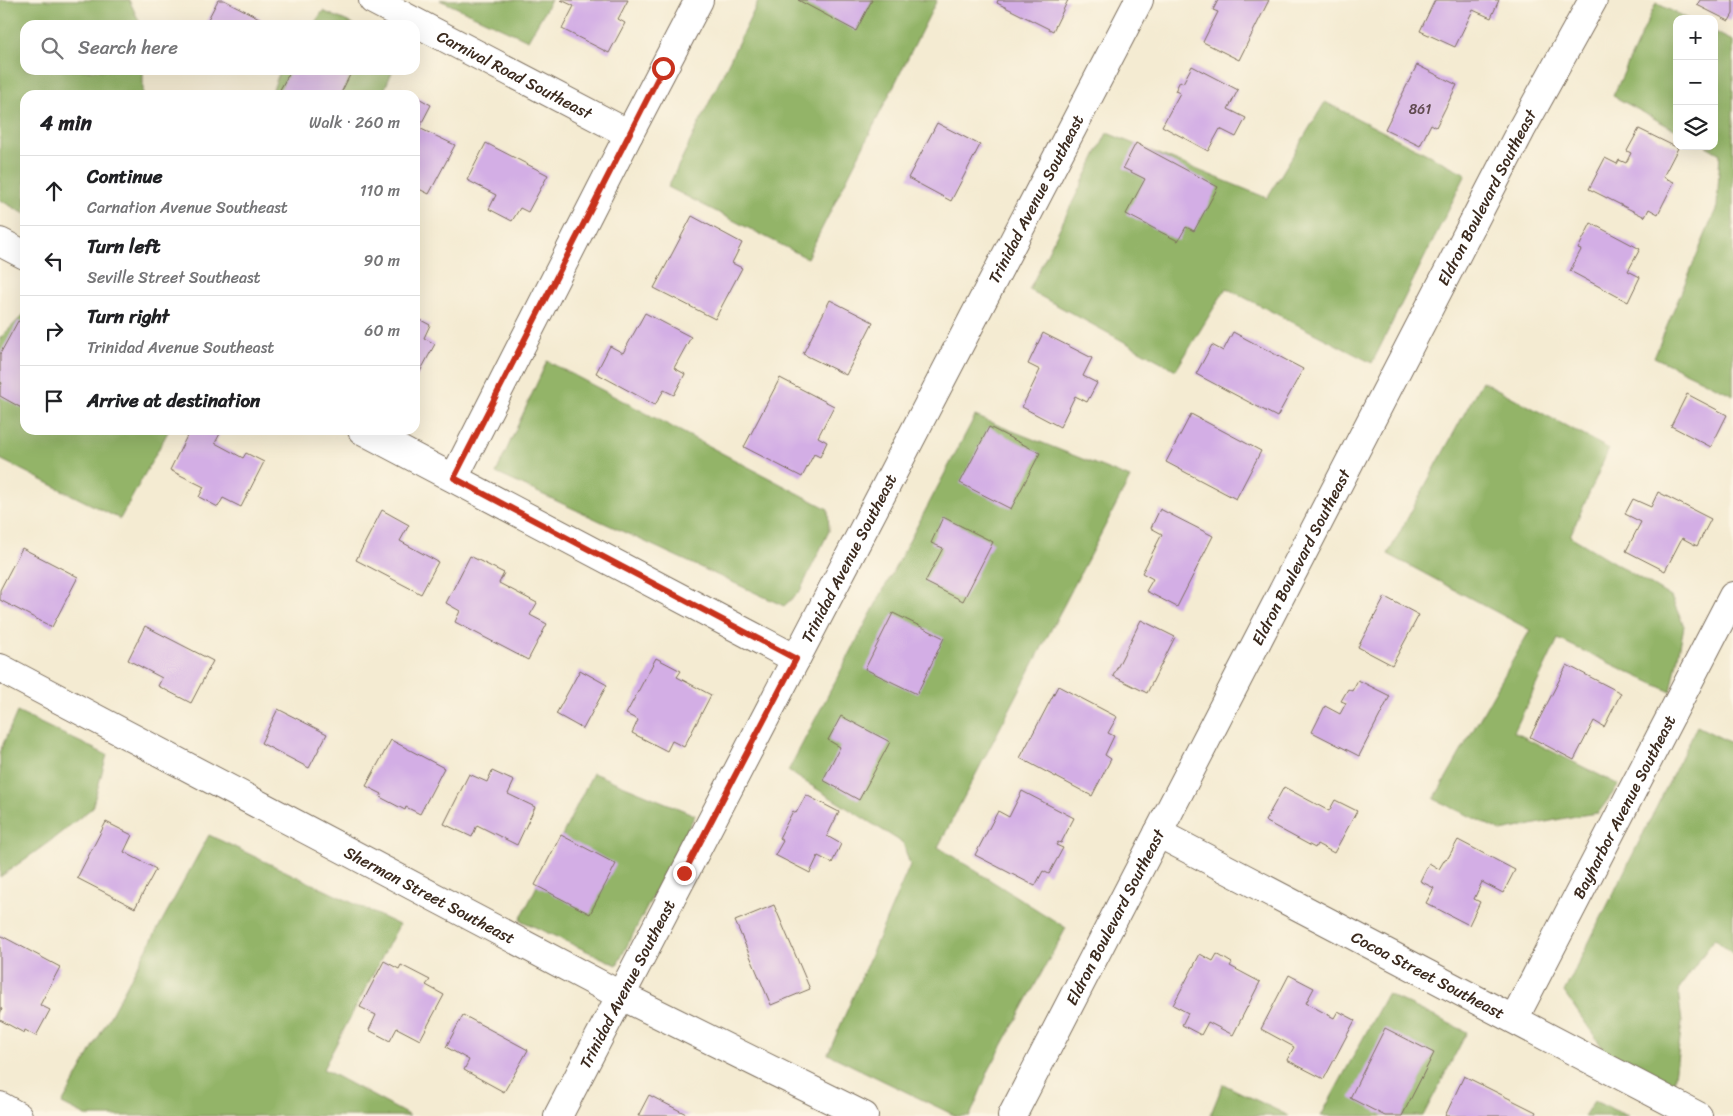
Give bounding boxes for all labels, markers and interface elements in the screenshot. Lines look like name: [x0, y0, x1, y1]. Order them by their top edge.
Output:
map controls: [1673, 15, 1718, 150]
button: +: [1673, 15, 1718, 60]
search box: [20, 20, 420, 75]
street label: Carnival Road Southeast: [432, 21, 598, 127]
text: Search here: [78, 31, 178, 64]
icon: search: [38, 34, 66, 62]
route start: [652, 57, 675, 80]
button: −: [1673, 60, 1718, 105]
house number: 861: [1409, 97, 1431, 122]
street label: Eldron Boulevard Southeast: [1429, 103, 1545, 291]
text: 4 min: [40, 104, 92, 142]
button: layers: [1673, 105, 1718, 150]
text: Walk · 260 m: [309, 108, 400, 137]
street label: Trinidad Avenue Southeast: [979, 109, 1092, 289]
text: Continue: [87, 160, 163, 193]
text: 110 m: [360, 176, 400, 205]
icon: ahead: [40, 177, 68, 205]
text: Carnation Avenue Southeast: [87, 193, 288, 222]
text: Turn left: [87, 230, 160, 263]
text: 90 m: [364, 246, 400, 275]
icon: left: [40, 247, 68, 275]
text: Seville Street Southeast: [87, 263, 261, 292]
text: Turn right: [87, 300, 169, 333]
text: 60 m: [364, 316, 400, 345]
icon: right: [40, 317, 68, 345]
text: Trinidad Avenue Southeast: [87, 333, 274, 362]
text: Arrive at destination: [87, 384, 260, 417]
icon: arrive: [40, 387, 68, 415]
street label: Eldron Boulevard Southeast: [1243, 463, 1358, 650]
street label: Trinidad Avenue Southeast: [792, 468, 905, 648]
street label: Bayharbor Avenue Southeast: [1564, 710, 1684, 904]
street label: Eldron Boulevard Southeast: [1057, 823, 1173, 1010]
street label: Sherman Street Southeast: [339, 838, 521, 952]
route end: [673, 862, 696, 885]
street label: Trinidad Avenue Southeast: [571, 894, 683, 1074]
street label: Cocoa Street Southeast: [1346, 922, 1510, 1027]

